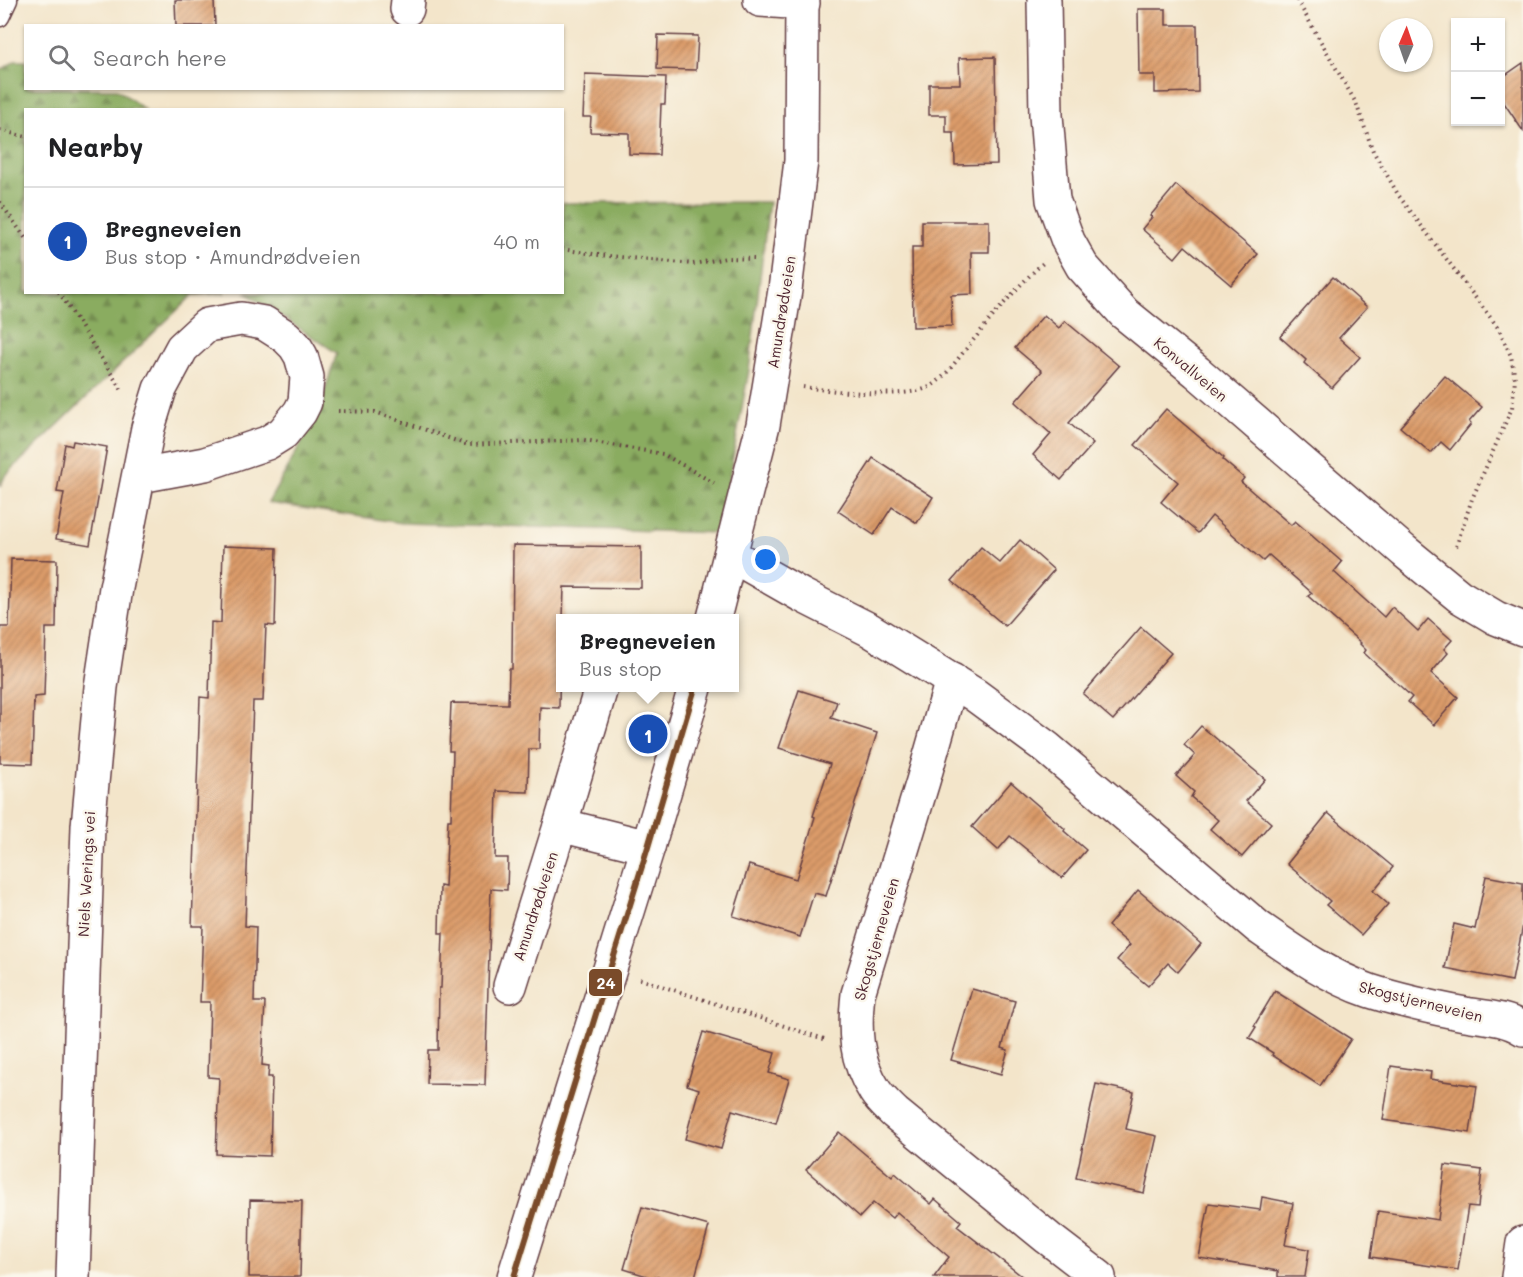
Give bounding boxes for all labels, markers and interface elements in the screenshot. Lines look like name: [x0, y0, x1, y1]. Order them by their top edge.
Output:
north arrow: [1379, 18, 1433, 72]
map controls: [1451, 18, 1505, 126]
button: +: [1451, 18, 1505, 72]
search box: [24, 24, 564, 90]
icon: search: [45, 41, 78, 74]
text: Search here: [93, 43, 227, 72]
button: −: [1451, 72, 1505, 126]
text: Nearby: [48, 130, 143, 164]
text: Bregneveien: [105, 214, 241, 243]
text: 1: [63, 228, 72, 254]
text: 40 m: [494, 228, 540, 254]
text: Bus stop · Amundrødveien: [105, 243, 360, 269]
street label: Amundrødveien: [762, 254, 800, 370]
street label: Konvallveien: [1150, 332, 1232, 406]
your location: [751, 545, 780, 574]
popup: [556, 614, 739, 692]
text: Bregneveien: [579, 626, 716, 655]
text: Bus stop: [579, 655, 661, 681]
pin: 1: [628, 712, 668, 756]
street label: Niels Werings vei: [73, 810, 99, 938]
street label: Amundrødveien: [508, 849, 562, 963]
street label: Skogstjerneveien: [849, 875, 903, 1003]
line badge: 24: [588, 968, 623, 997]
text: 24: [596, 972, 616, 993]
street label: Skogstjerneveien: [1357, 976, 1485, 1026]

